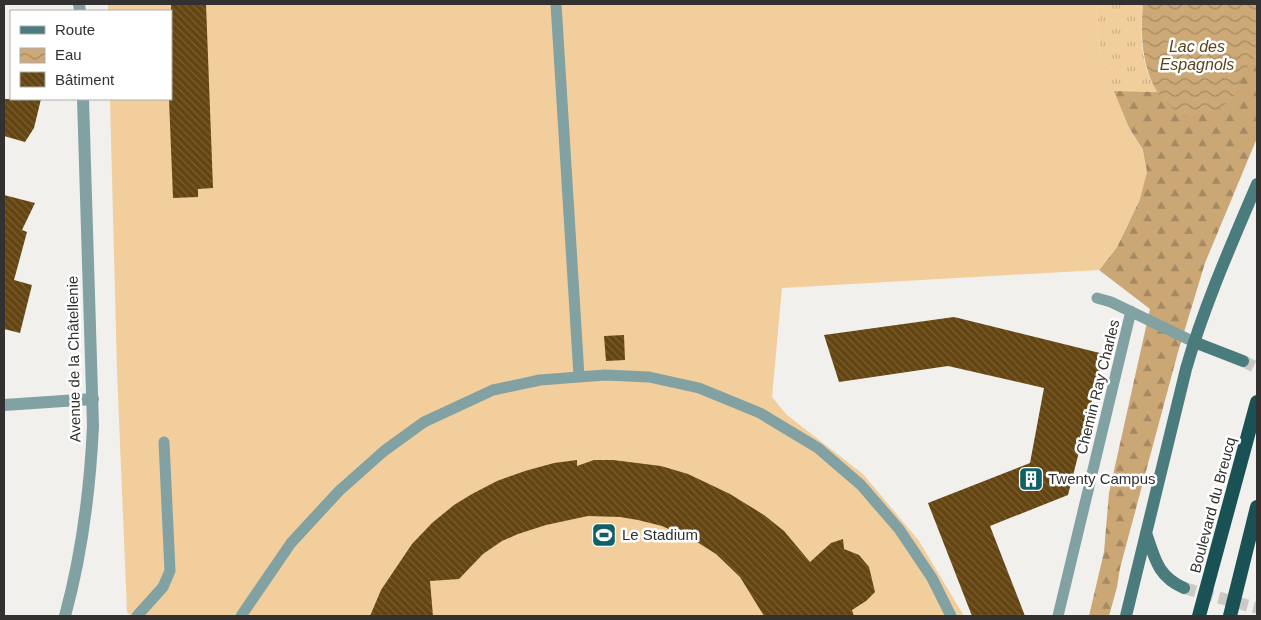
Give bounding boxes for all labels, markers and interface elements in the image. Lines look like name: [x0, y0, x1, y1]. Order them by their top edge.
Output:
legend: [10, 10, 172, 100]
text: Route: [55, 21, 95, 38]
water label: Lac des Espagnols: [1160, 38, 1234, 73]
text: Eau: [55, 46, 82, 63]
text: Bâtiment: [55, 71, 115, 88]
street label: Avenue de la Châtellenie: [64, 276, 83, 442]
street label: Chemin Ray Charles: [1073, 318, 1123, 456]
street label: Boulevard du Breucq: [1186, 435, 1239, 575]
building icon: Twenty Campus: [1018, 466, 1044, 492]
place label: Twenty Campus: [1048, 470, 1156, 487]
sports icon: Le Stadium: [591, 522, 617, 548]
place label: Le Stadium: [622, 526, 698, 543]

